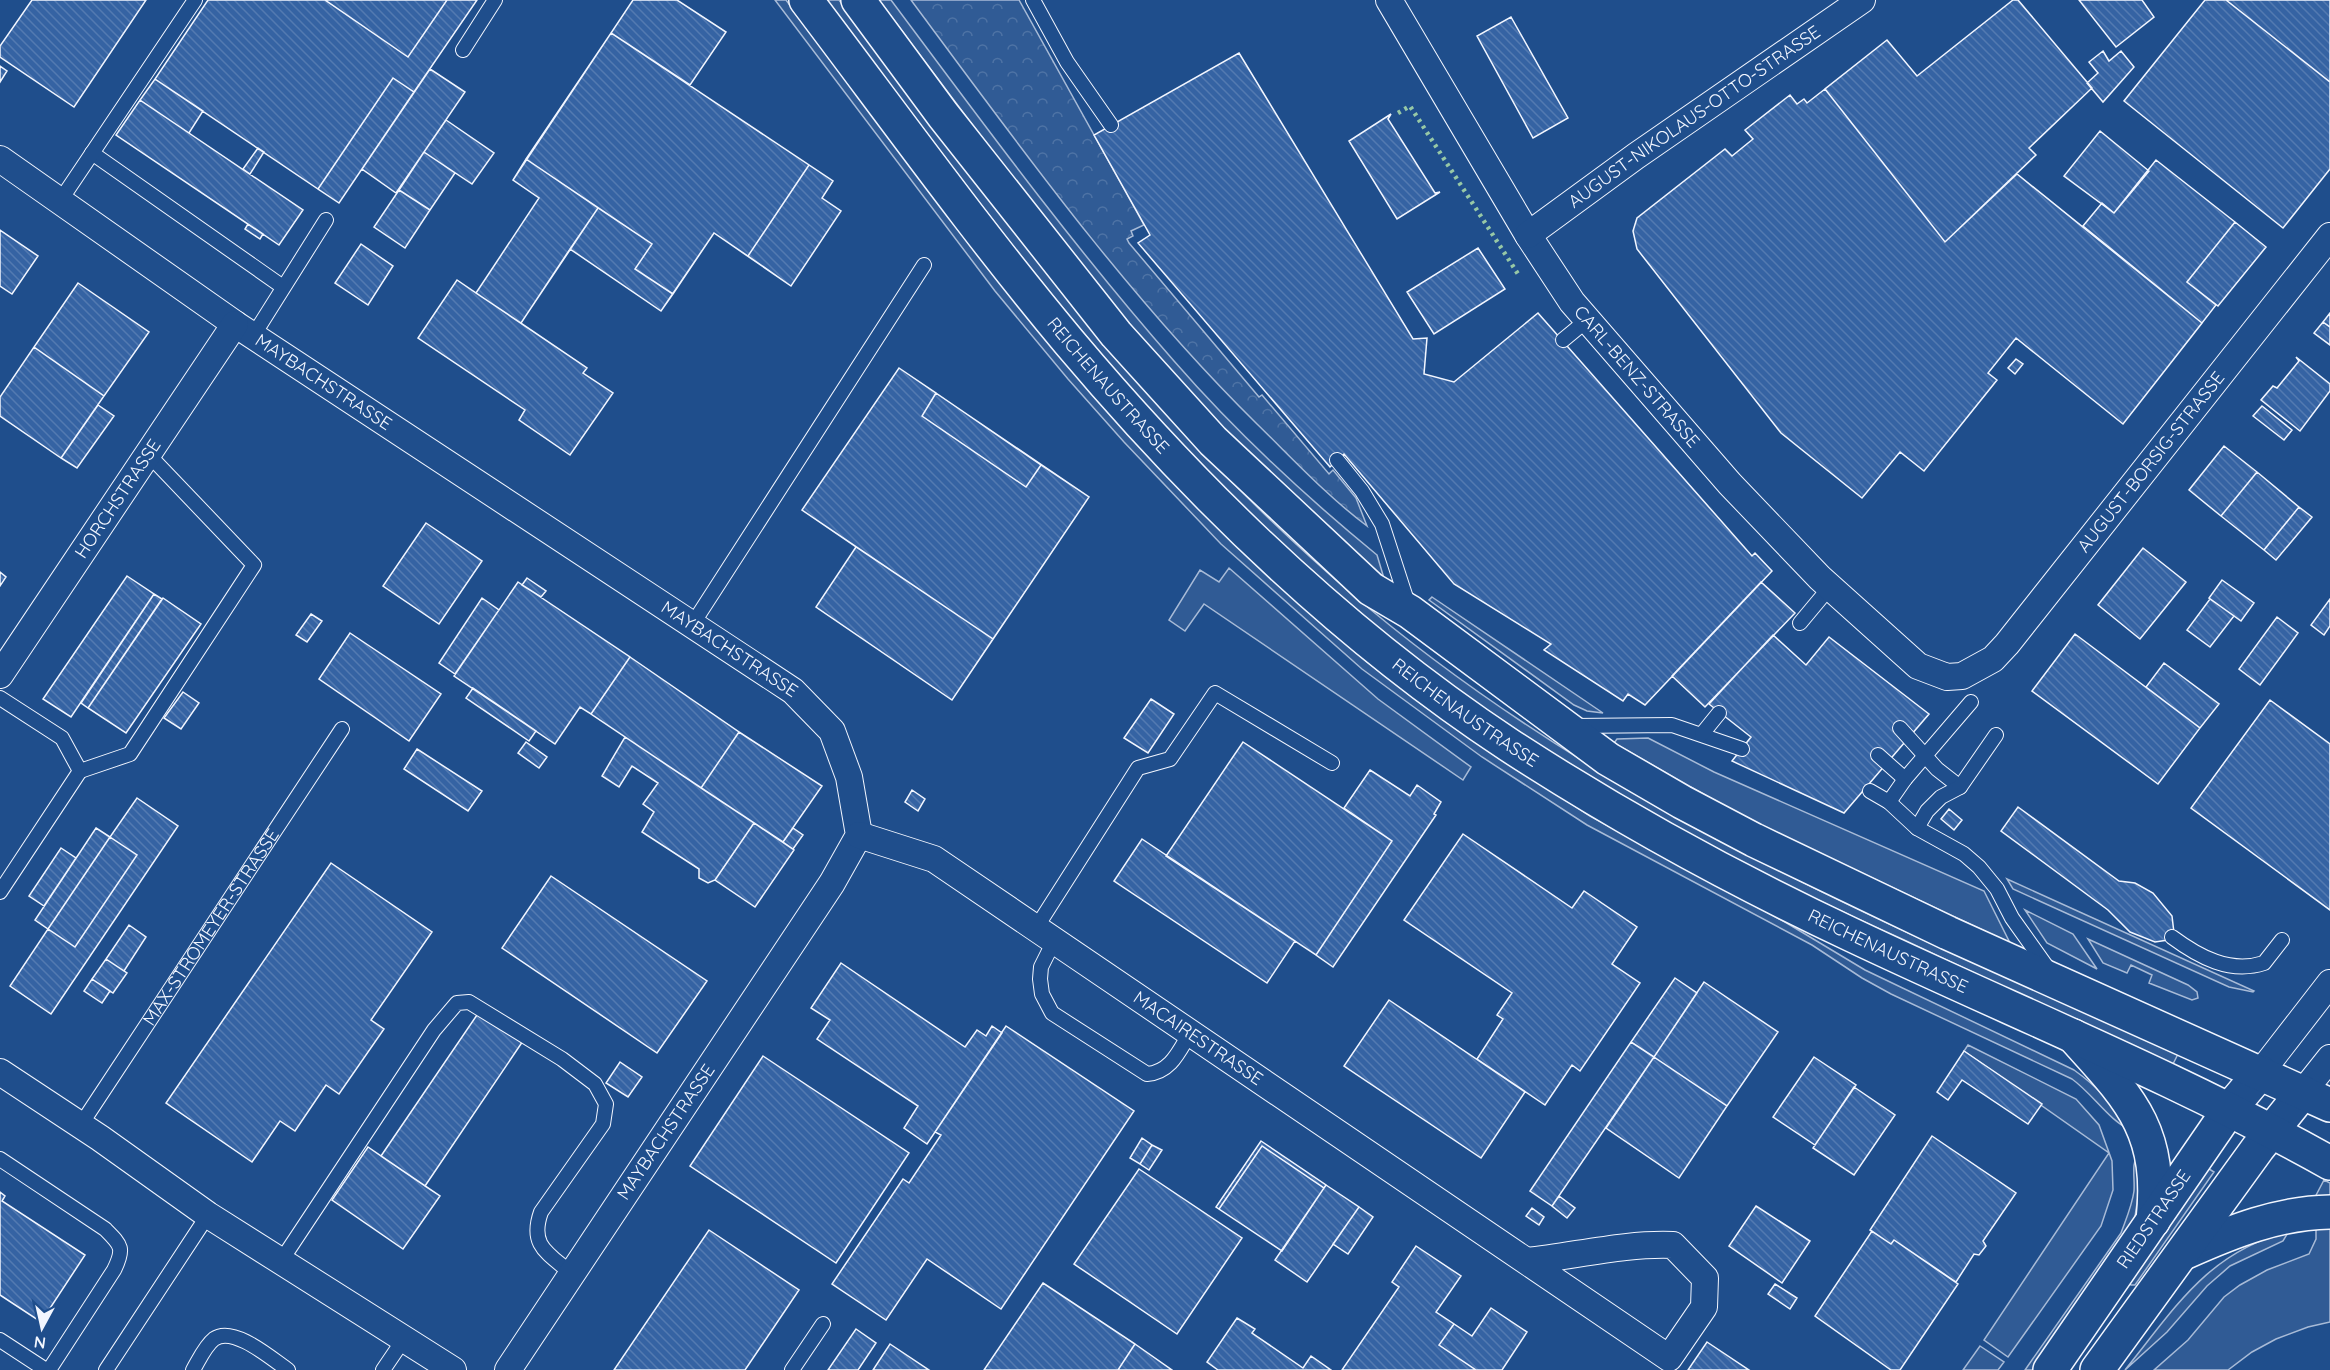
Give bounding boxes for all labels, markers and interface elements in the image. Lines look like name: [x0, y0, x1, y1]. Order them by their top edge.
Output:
street label: AUGUST-NIKOLAUS-OTTO-STRASSE: [1563, 20, 1825, 213]
street label: CARL-BENZ-STRASSE: [1569, 300, 1705, 452]
street label: REICHENAUSTRASSE: [1042, 312, 1174, 458]
street label: MAYBACHSTRASSE: [251, 328, 396, 435]
street label: AUGUST-BORSIG-STRASSE: [2072, 367, 2229, 557]
street label: HORCHSTRASSE: [69, 435, 166, 563]
street label: MAYBACHSTRASSE: [657, 596, 803, 702]
street label: REICHENAUSTRASSE: [1388, 653, 1543, 772]
street label: MAX-STROMEYER-STRASSE: [137, 824, 284, 1030]
street label: REICHENAUSTRASSE: [1804, 904, 1972, 998]
street label: MACAIRESTRASSE: [1129, 986, 1268, 1090]
street label: MAYBACHSTRASSE: [612, 1059, 720, 1204]
street label: RIEDSTRASSE: [2111, 1165, 2195, 1273]
north arrow: [12, 1298, 72, 1358]
text: N: [33, 1332, 47, 1354]

